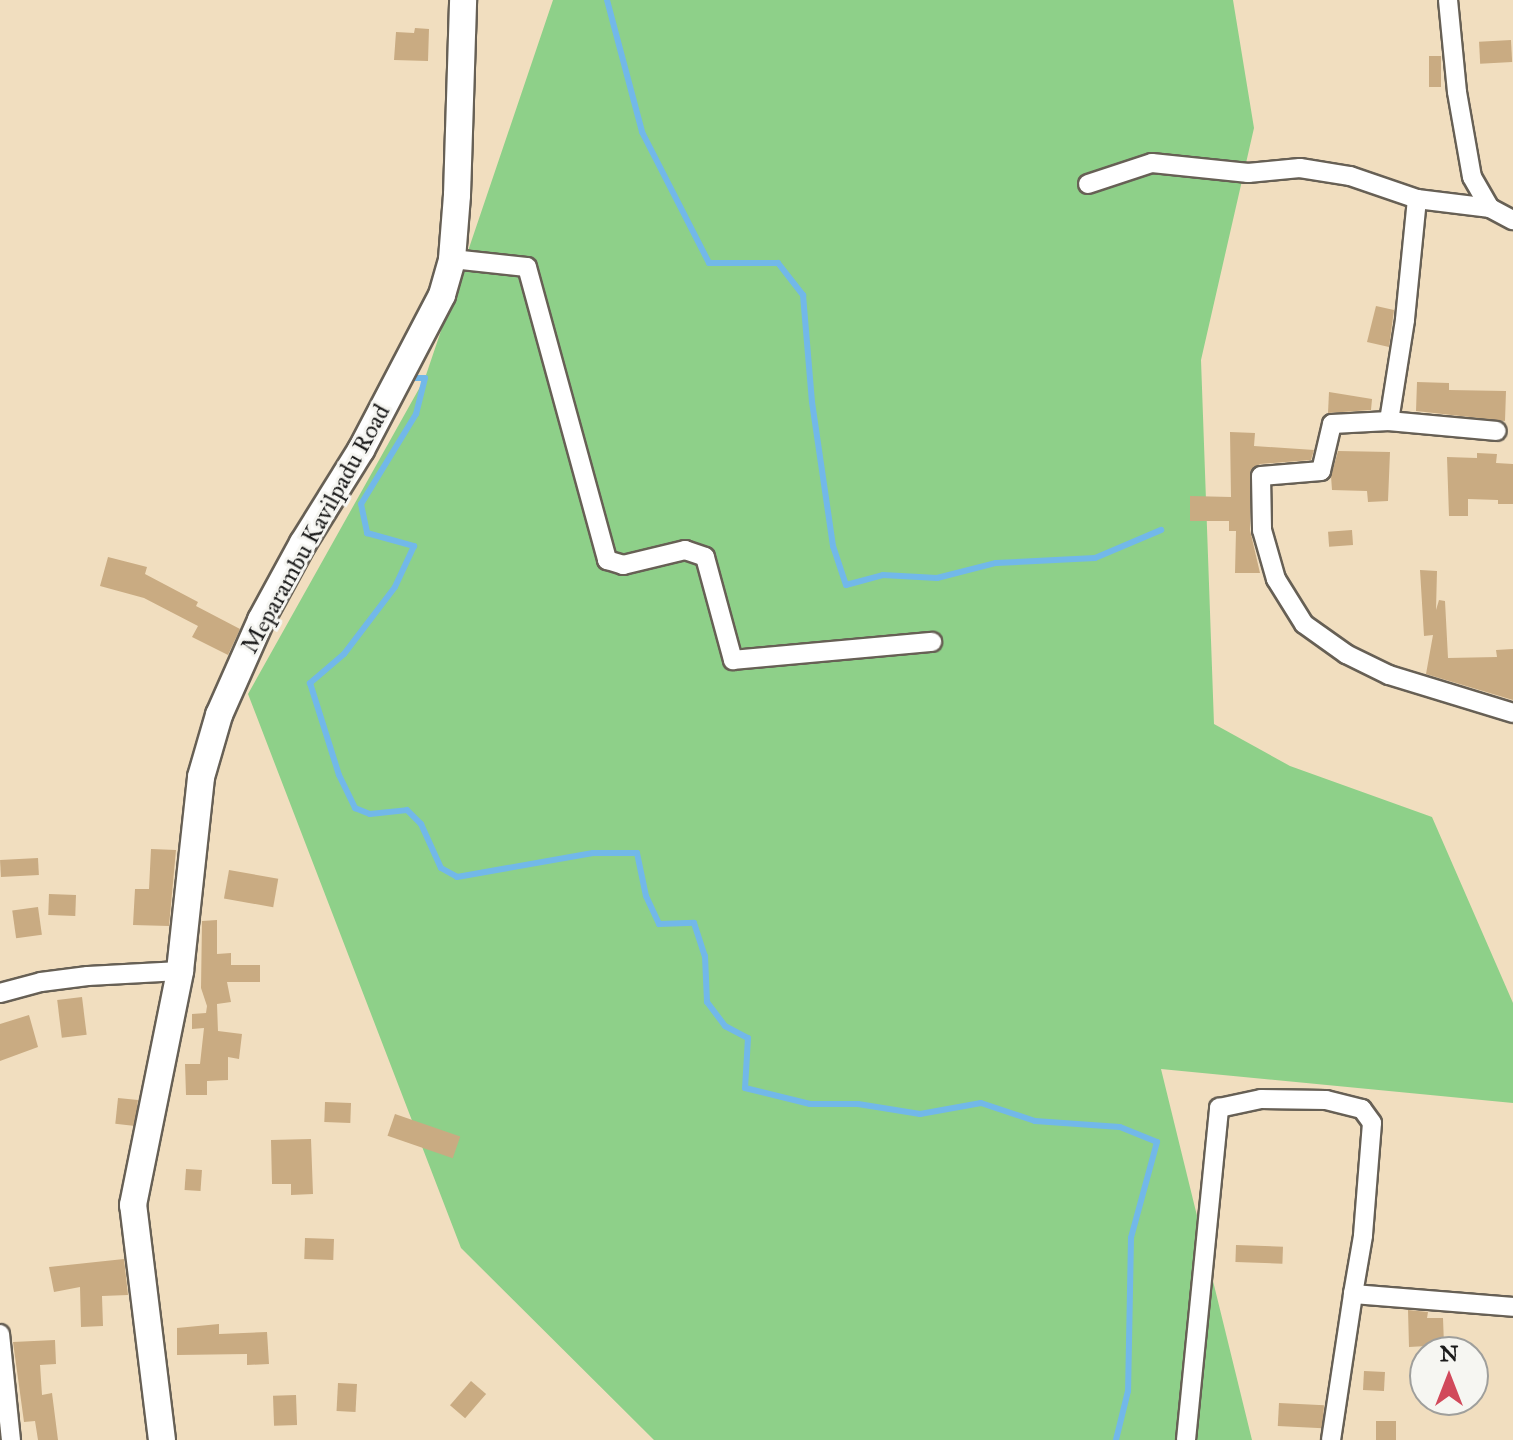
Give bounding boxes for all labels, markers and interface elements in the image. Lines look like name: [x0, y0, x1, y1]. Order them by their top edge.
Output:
street label: Meparambu Kavilpadu Road: [235, 399, 397, 659]
north arrow: [1409, 1336, 1489, 1416]
text: N: [1440, 1340, 1458, 1367]

